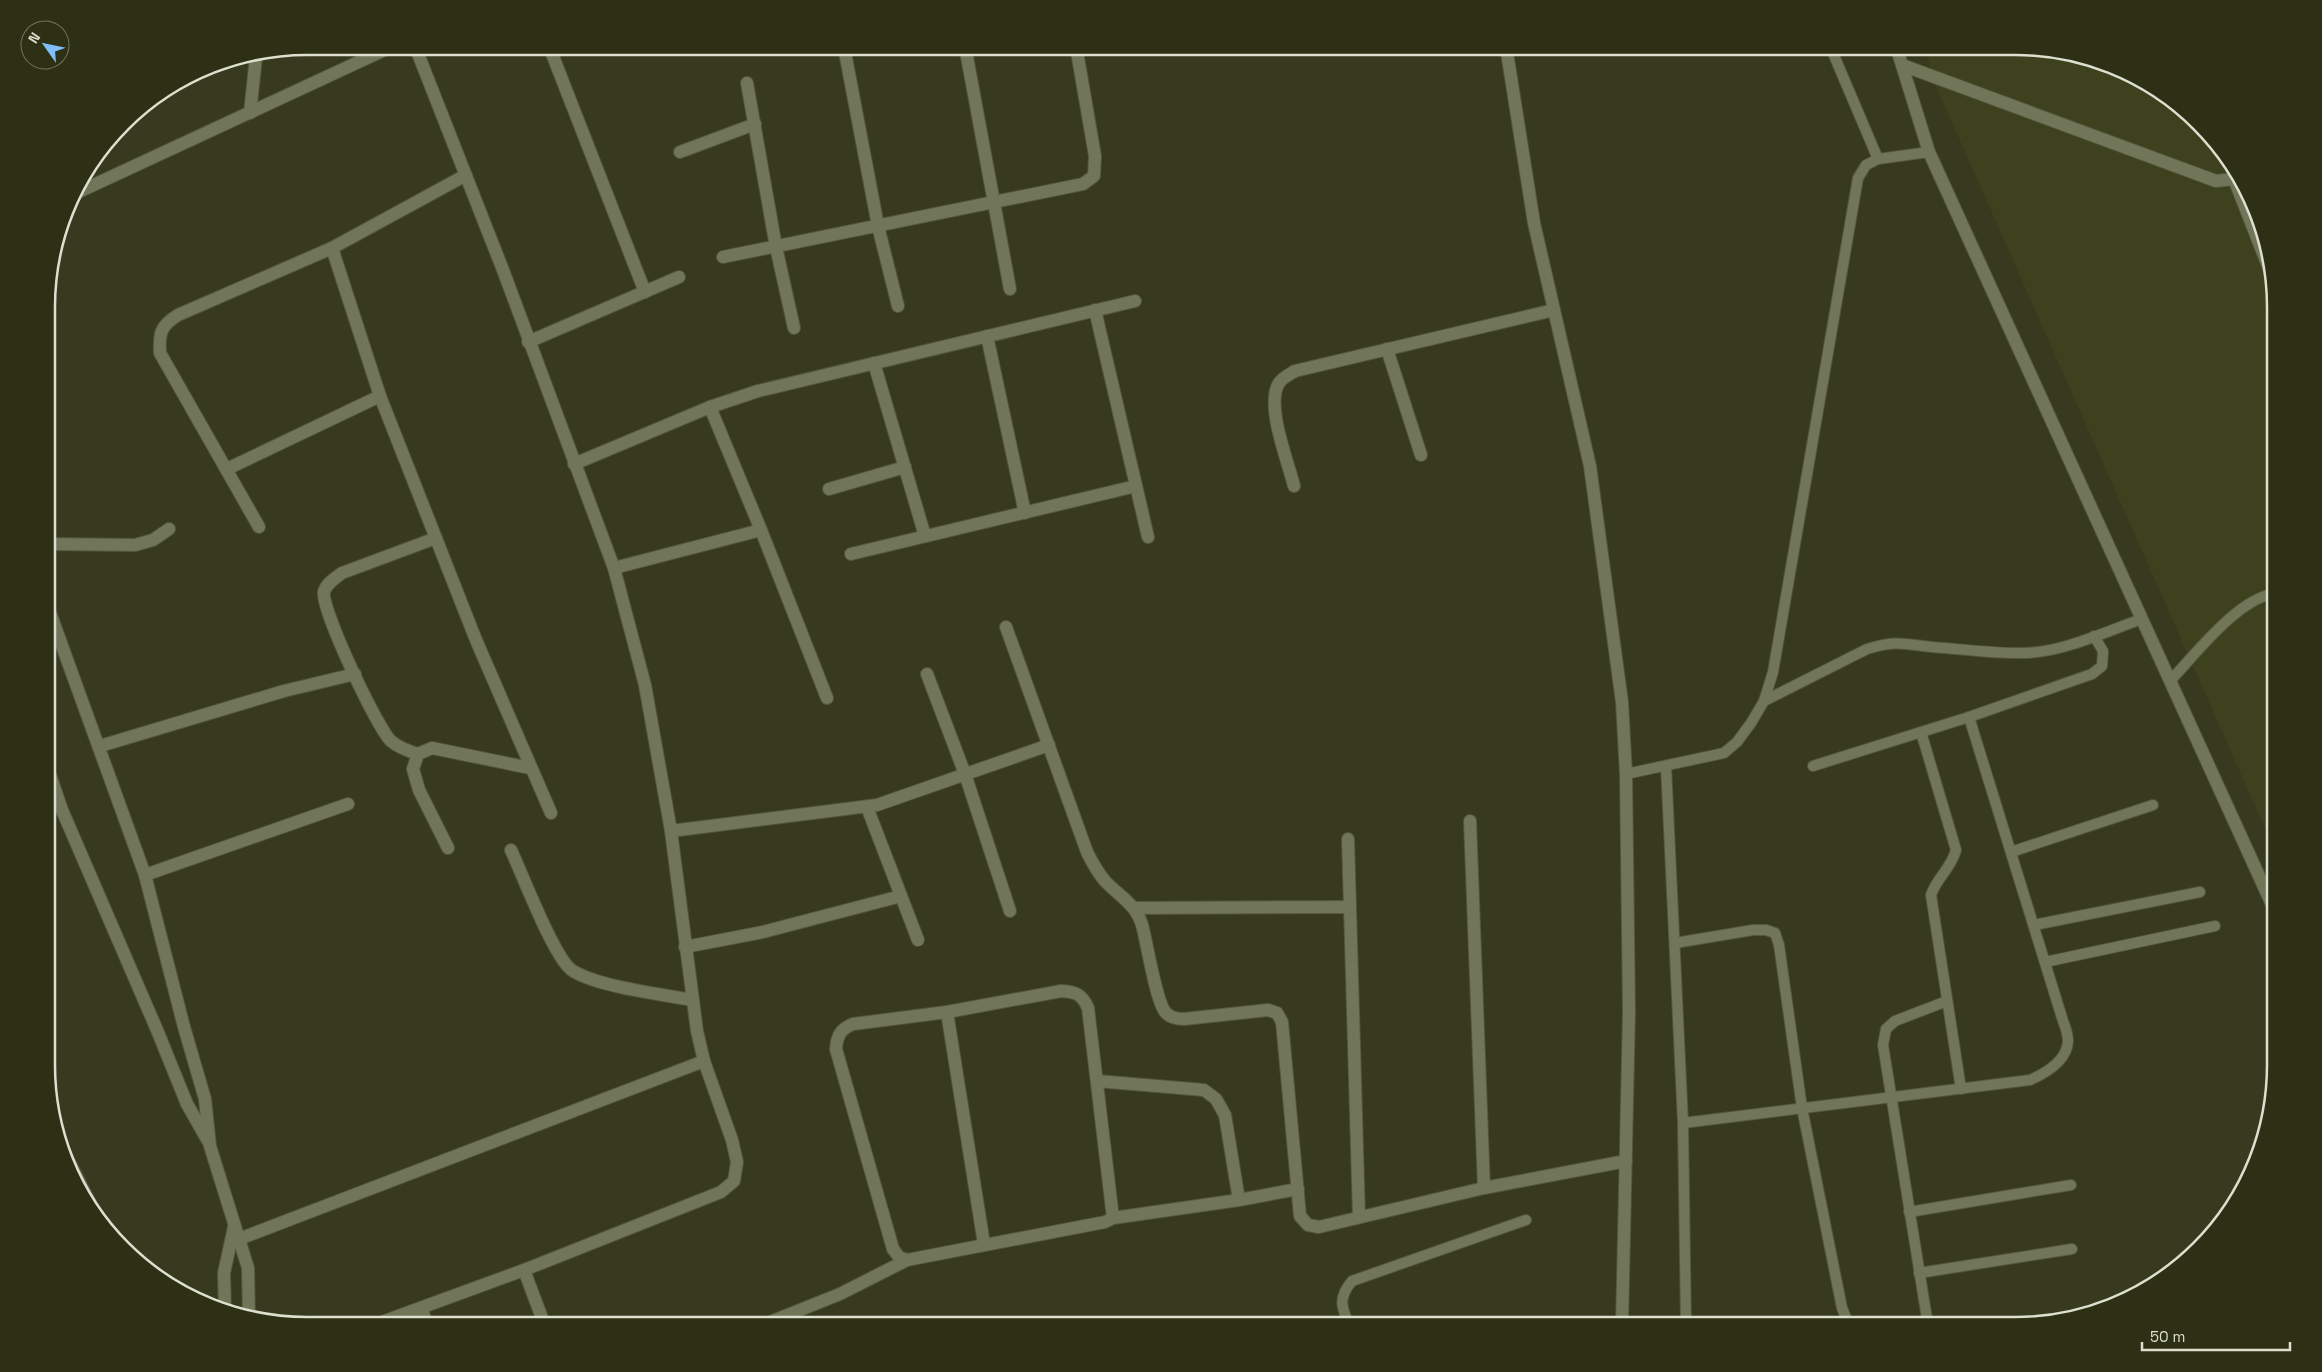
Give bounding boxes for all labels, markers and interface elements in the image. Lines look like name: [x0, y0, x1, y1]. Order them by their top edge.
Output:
north arrow: [20, 20, 70, 70]
text: N: [24, 29, 44, 47]
scale bar: [2142, 1320, 2290, 1352]
text: 50 m: [2150, 1327, 2185, 1346]

